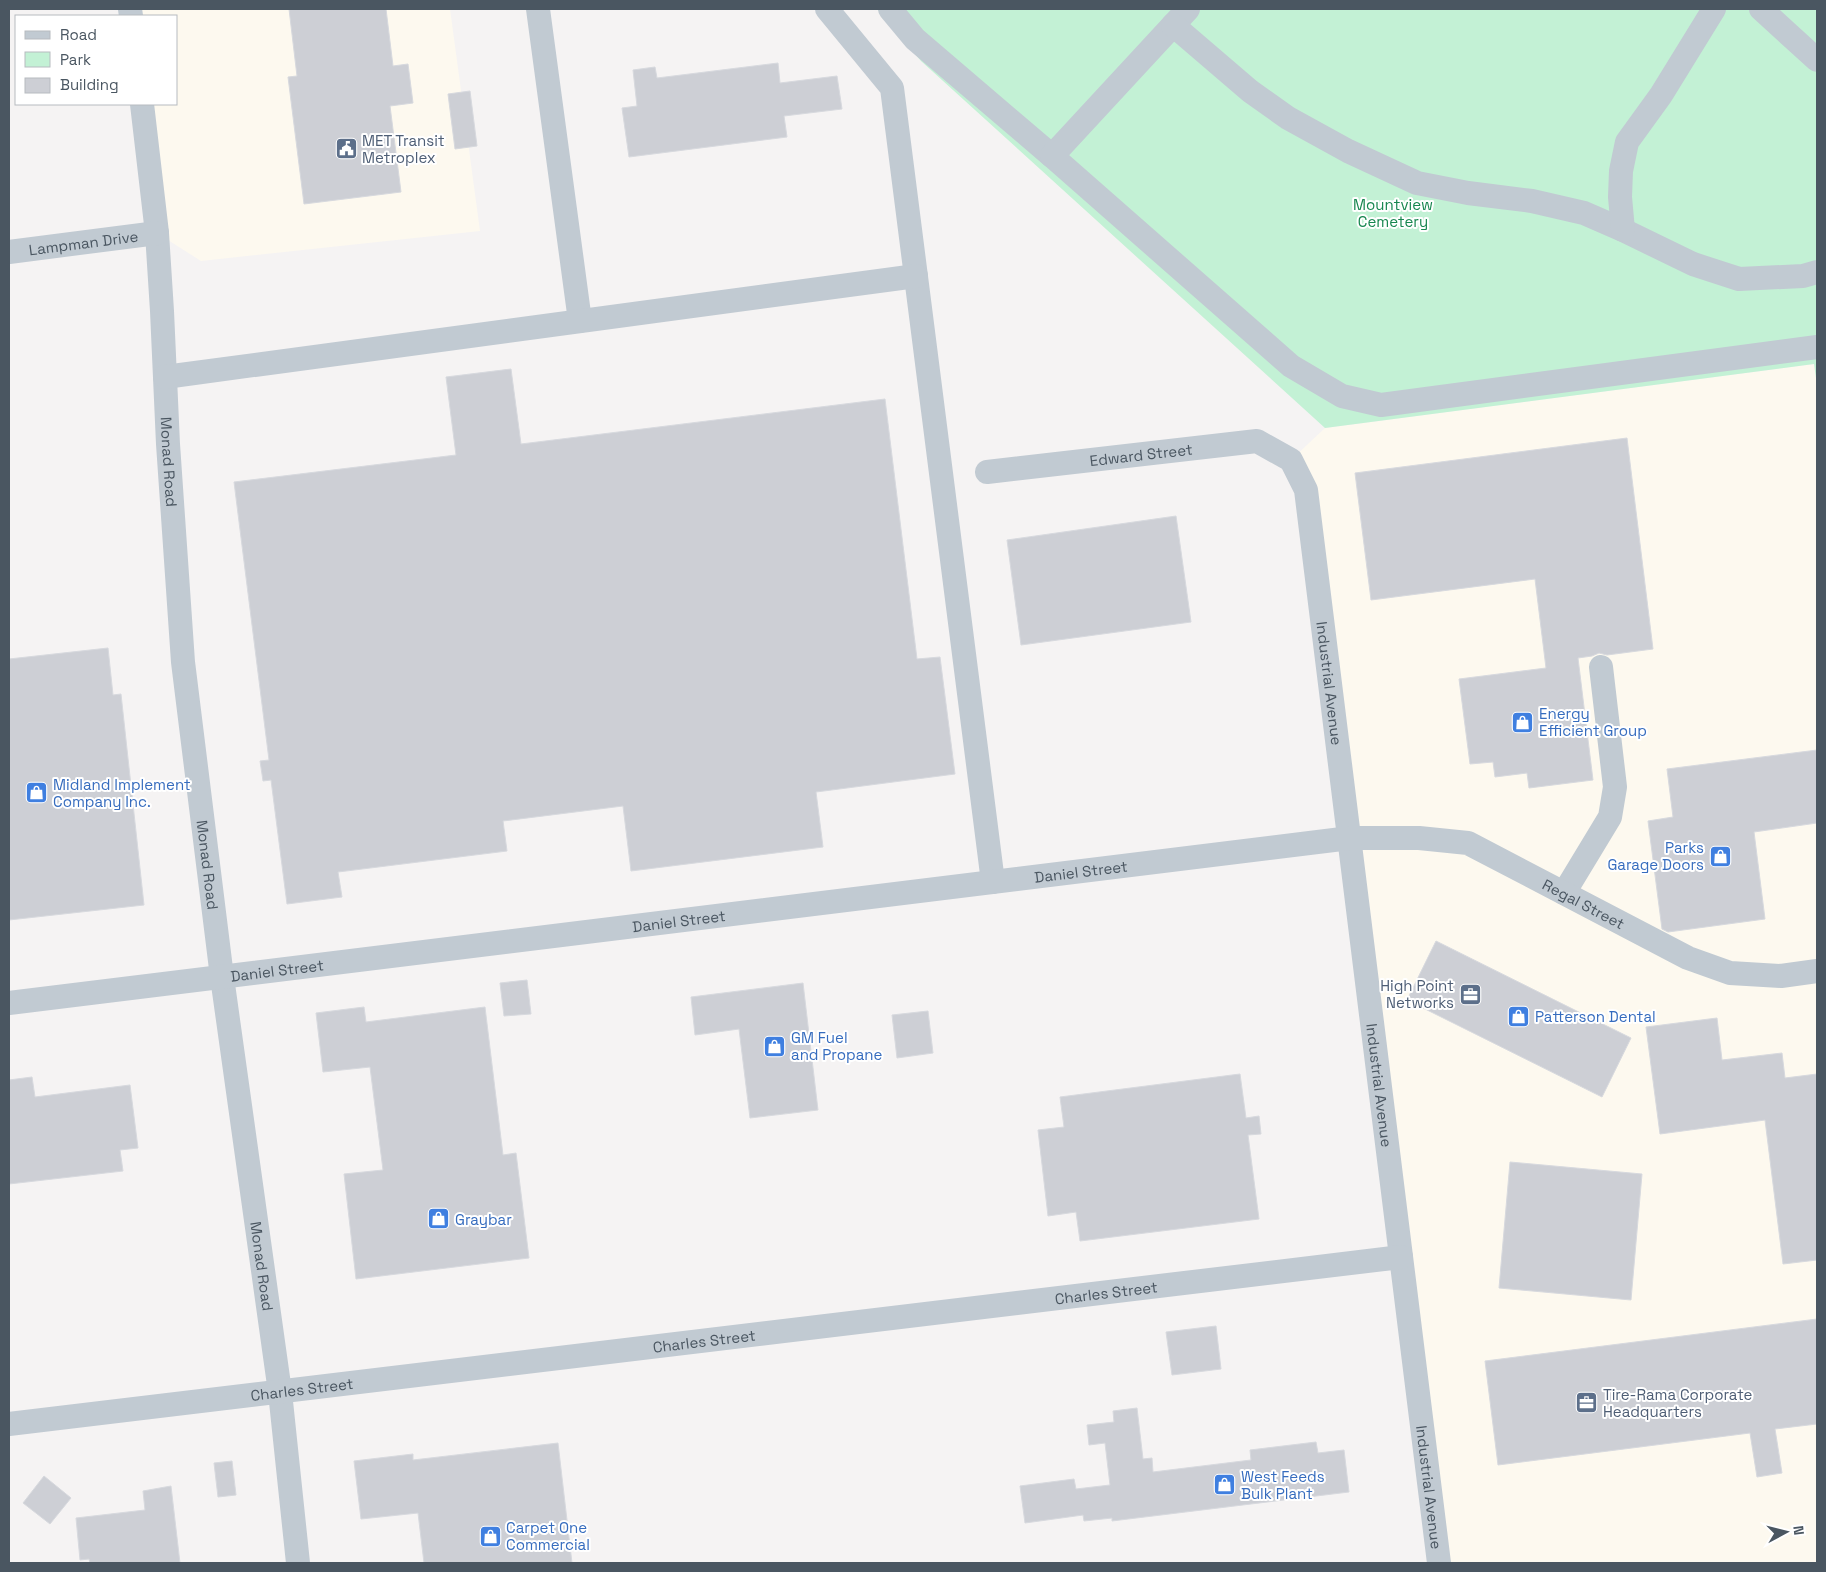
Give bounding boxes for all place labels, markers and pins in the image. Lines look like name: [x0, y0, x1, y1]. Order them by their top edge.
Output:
place label: MET Transit Metroplex: [362, 131, 445, 167]
public building icon: MET Transit Metroplex: [334, 137, 358, 161]
place label: Energy Efficient Group: [1539, 704, 1647, 740]
shop icon: Energy Efficient Group: [1511, 710, 1535, 734]
place label: Midland Implement Company Inc.: [53, 775, 191, 811]
shop icon: Midland Implement Company Inc.: [25, 781, 49, 805]
place label: Parks Garage Doors: [1607, 838, 1704, 874]
shop icon: Parks Garage Doors: [1708, 844, 1732, 868]
place label: High Point Networks: [1380, 976, 1454, 1012]
office icon: High Point Networks: [1458, 982, 1482, 1006]
shop icon: Patterson Dental: [1507, 1004, 1531, 1028]
place label: Patterson Dental: [1535, 1007, 1656, 1026]
place label: GM Fuel and Propane: [791, 1028, 882, 1064]
shop icon: GM Fuel and Propane: [763, 1034, 787, 1058]
shop icon: Graybar: [427, 1207, 451, 1231]
place label: Graybar: [455, 1210, 512, 1229]
place label: Tire-Rama Corporate Headquarters: [1603, 1385, 1753, 1421]
office icon: Tire-Rama Corporate Headquarters: [1575, 1391, 1599, 1415]
place label: West Feeds Bulk Plant: [1241, 1467, 1325, 1503]
shop icon: West Feeds Bulk Plant: [1213, 1473, 1237, 1497]
place label: Carpet One Commercial: [506, 1518, 590, 1554]
shop icon: Carpet One Commercial: [478, 1524, 502, 1548]

